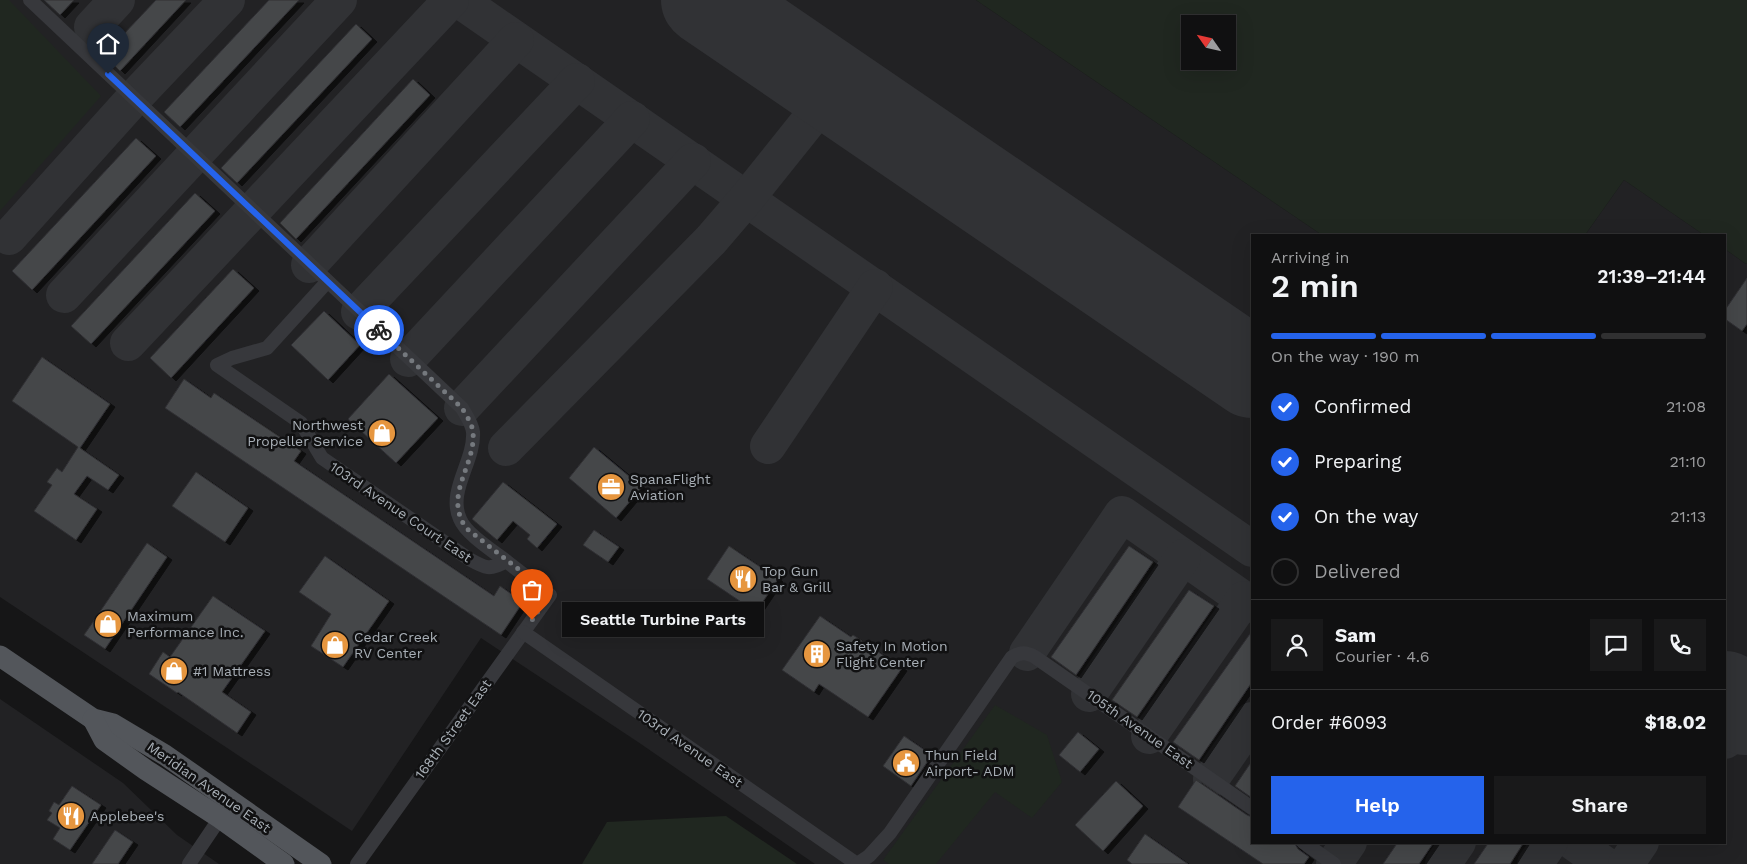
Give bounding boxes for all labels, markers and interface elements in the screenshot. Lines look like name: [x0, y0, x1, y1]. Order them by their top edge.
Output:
north arrow: [1181, 15, 1236, 70]
map controls: [1181, 15, 1236, 70]
pin: [87, 23, 129, 74]
icon: home: [94, 30, 122, 58]
text: Arriving in: [1271, 248, 1349, 267]
text: 21:39–21:44: [1597, 265, 1706, 288]
text: 2 min: [1271, 267, 1359, 305]
courier: [354, 305, 404, 355]
icon: bike: [365, 316, 393, 344]
text: On the way · 190 m: [1271, 347, 1420, 366]
icon: check: [1271, 393, 1299, 421]
text: Confirmed: [1314, 395, 1411, 418]
text: 21:08: [1666, 397, 1706, 416]
place label: Northwest Propeller Service: [247, 417, 363, 449]
shop icon: Northwest Propeller Service: [367, 418, 397, 448]
icon: check: [1271, 448, 1299, 476]
text: Preparing: [1314, 450, 1401, 473]
text: 21:10: [1670, 452, 1706, 471]
street label: 103rd Avenue Court East: [327, 459, 475, 566]
place label: SpanaFlight Aviation: [630, 471, 711, 503]
office icon: SpanaFlight Aviation: [596, 472, 626, 502]
icon: check: [1271, 503, 1299, 531]
text: On the way: [1314, 505, 1418, 528]
text: 21:13: [1670, 507, 1706, 526]
text: Delivered: [1314, 560, 1401, 583]
place label: Top Gun Bar & Grill: [762, 563, 832, 595]
restaurant icon: Top Gun Bar & Grill: [728, 564, 758, 594]
pin: [511, 569, 553, 620]
icon: bag: [518, 576, 546, 604]
callout: Seattle Turbine Parts: [562, 602, 764, 638]
place label: Maximum Performance Inc.: [127, 608, 244, 640]
shop icon: Maximum Performance Inc.: [93, 609, 123, 639]
text: Seattle Turbine Parts: [580, 610, 746, 629]
button: person: [1271, 619, 1323, 671]
button: chat: [1590, 619, 1642, 671]
button: phone: [1654, 619, 1706, 671]
text: Sam: [1335, 624, 1376, 647]
place label: Cedar Creek RV Center: [354, 629, 438, 661]
shop icon: Cedar Creek RV Center: [320, 630, 350, 660]
place label: Safety In Motion Flight Center: [836, 638, 948, 670]
building icon: Safety In Motion Flight Center: [802, 639, 832, 669]
text: Courier · 4.6: [1335, 647, 1430, 666]
shop icon: #1 Mattress: [159, 656, 189, 686]
place label: #1 Mattress: [193, 663, 271, 679]
street label: 168th Street East: [412, 676, 494, 782]
street label: 105th Avenue East: [1084, 686, 1196, 772]
street label: 103rd Avenue East: [634, 706, 746, 790]
text: Order #6093: [1271, 711, 1387, 734]
text: $18.02: [1645, 711, 1706, 734]
street label: Meridian Avenue East: [144, 738, 274, 836]
place label: Thun Field Airport- ADM: [925, 747, 1015, 779]
public building icon: Thun Field Airport- ADM: [891, 748, 921, 778]
button: Help: [1271, 776, 1484, 834]
button: Share: [1494, 776, 1706, 834]
restaurant icon: Applebee's: [56, 801, 86, 831]
place label: Applebee's: [90, 808, 164, 824]

